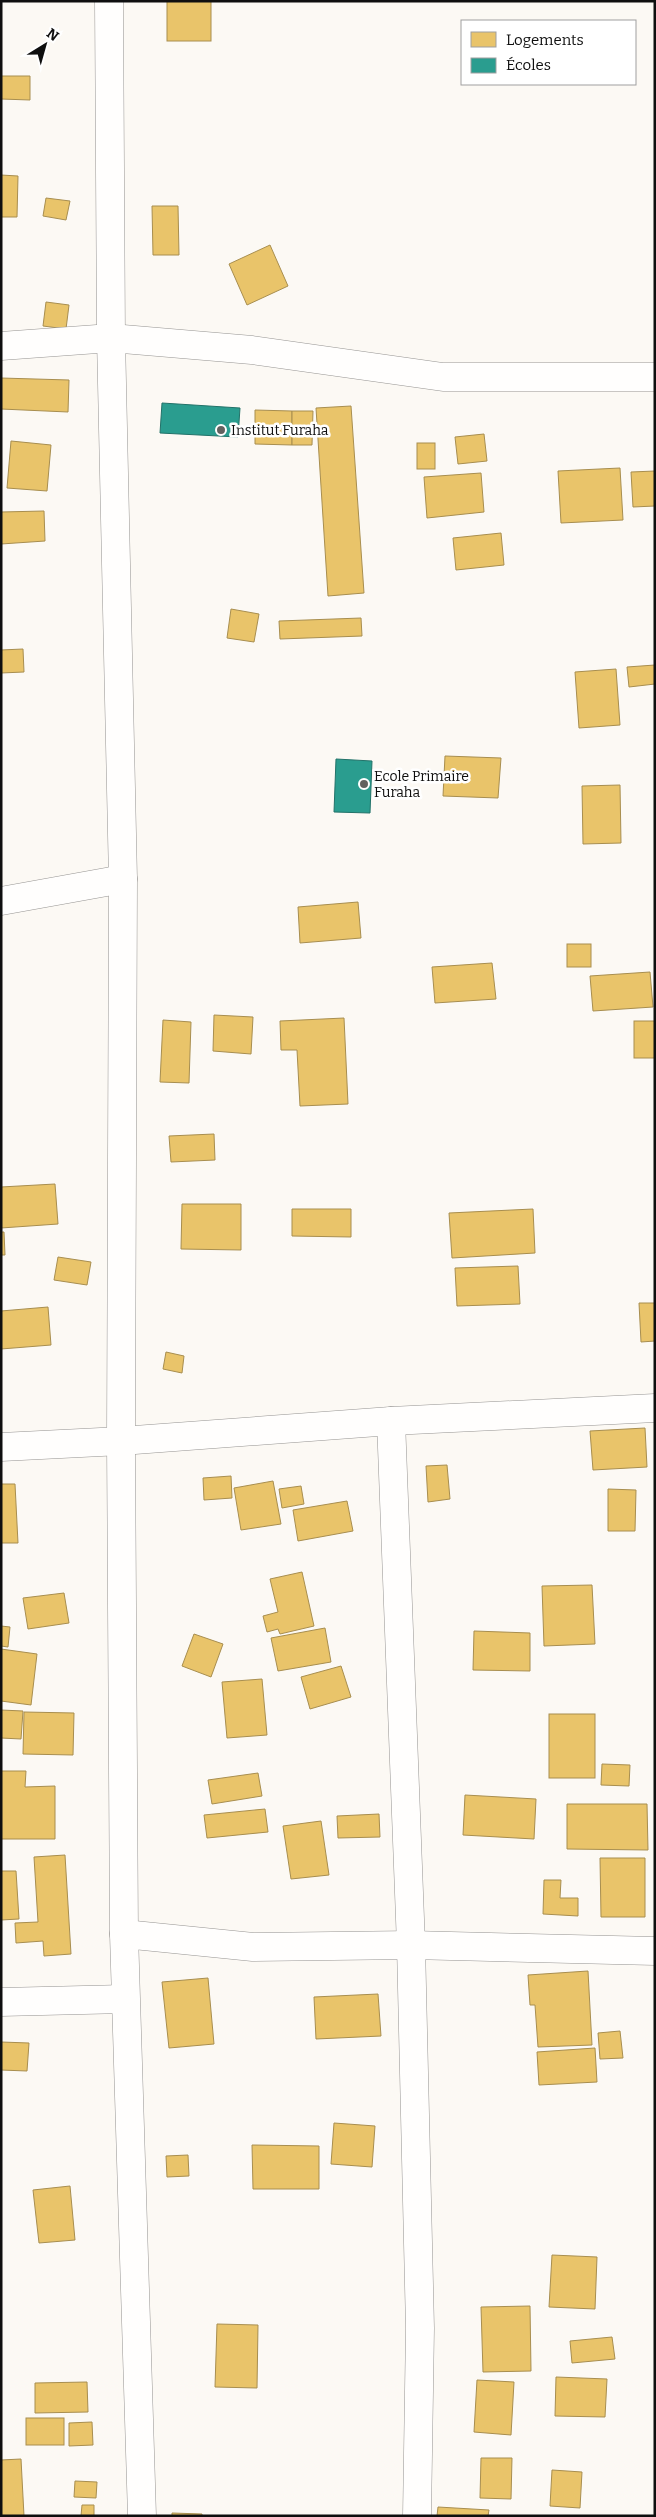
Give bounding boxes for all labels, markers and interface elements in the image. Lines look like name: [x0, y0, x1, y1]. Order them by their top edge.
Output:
north arrow: [20, 20, 70, 70]
legend: [461, 20, 636, 85]
text: N: [43, 25, 62, 45]
text: Logements: [506, 31, 584, 49]
text: Écoles: [506, 56, 551, 74]
place label: Institut Furaha: [231, 422, 329, 439]
marker: Institut Furaha: [215, 424, 227, 436]
place label: Ecole Primaire Furaha: [374, 768, 469, 801]
marker: Ecole Primaire Furaha: [358, 778, 370, 790]

